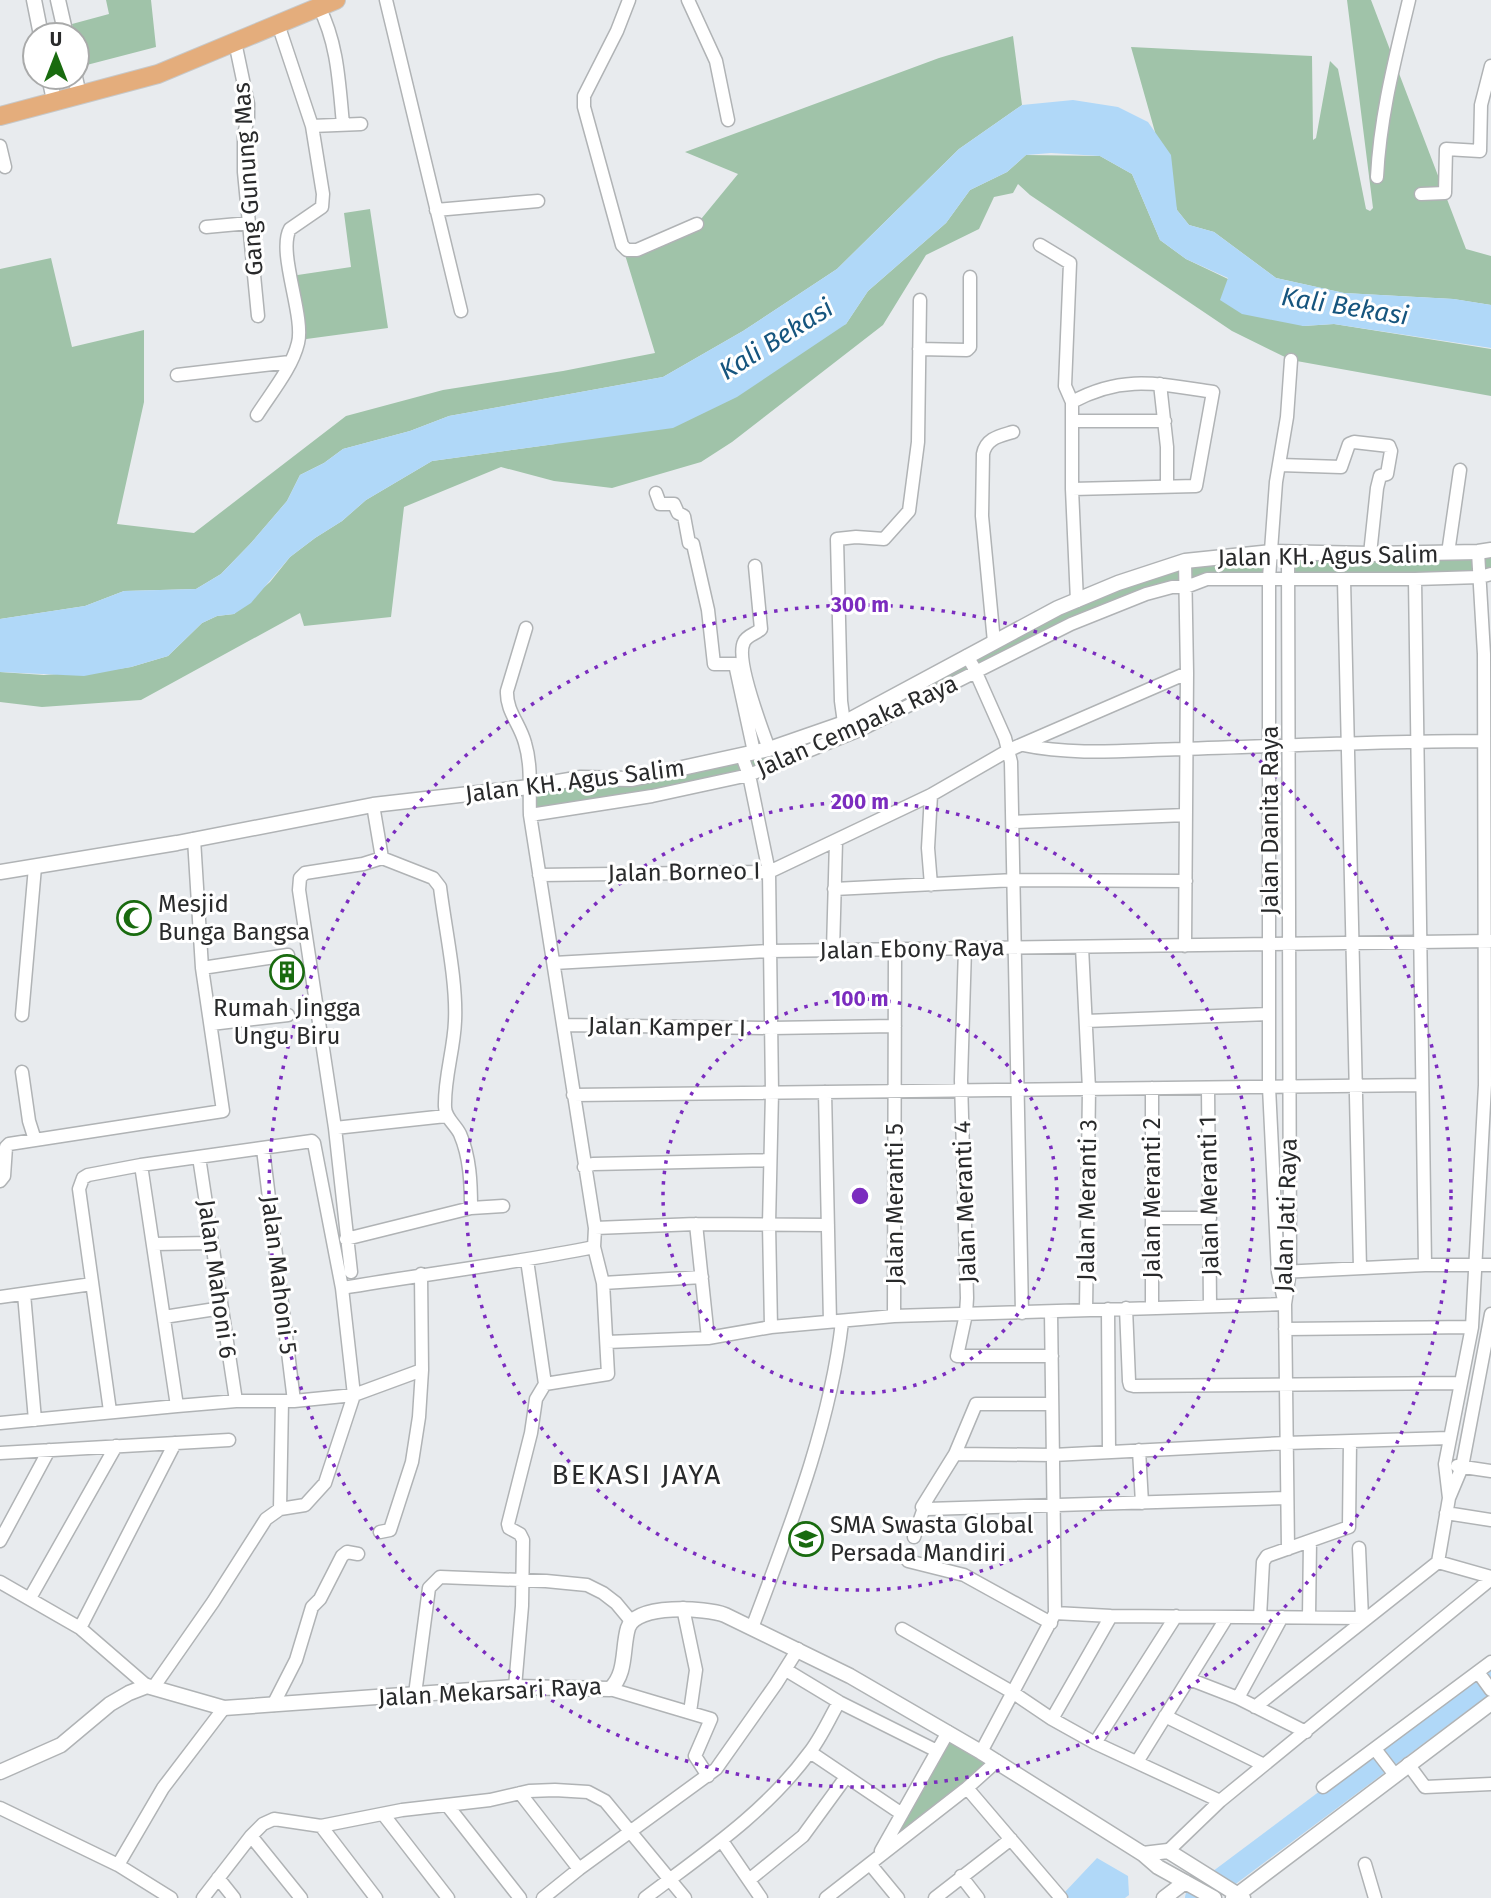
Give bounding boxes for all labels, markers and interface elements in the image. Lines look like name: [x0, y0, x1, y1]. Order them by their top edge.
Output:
north arrow: [21, 21, 91, 91]
text: U: [50, 28, 62, 51]
street label: Gang Gunung Mas: [227, 81, 269, 277]
water label: Kali Bekasi: [1279, 281, 1411, 332]
water label: Kali Bekasi: [714, 292, 839, 387]
street label: Jalan KH. Agus Salim: [1217, 540, 1439, 572]
text: 300 m: [830, 592, 889, 618]
street label: Jalan Cempaka Raya: [752, 669, 962, 783]
street label: Jalan Danita Raya: [1256, 726, 1284, 915]
street label: Jalan KH. Agus Salim: [464, 754, 686, 808]
text: 200 m: [831, 789, 889, 815]
street label: Jalan Borneo I: [607, 857, 761, 887]
place label: Mesjid Bunga Bangsa: [158, 890, 310, 946]
mosque icon: Mesjid Bunga Bangsa: [115, 899, 153, 937]
street label: Jalan Ebony Raya: [819, 933, 1005, 965]
building icon: Rumah Jingga Ungu Biru: [268, 953, 306, 991]
text: 100 m: [831, 986, 889, 1012]
place label: Rumah Jingga Ungu Biru: [213, 994, 361, 1050]
street label: Jalan Kamper I: [588, 1012, 746, 1042]
street label: Jalan Meranti 1: [1194, 1116, 1224, 1276]
street label: Jalan Meranti 2: [1138, 1117, 1166, 1279]
street label: Jalan Meranti 3: [1072, 1119, 1102, 1281]
street label: Jalan Meranti 4: [948, 1120, 982, 1284]
street label: Jalan Meranti 5: [881, 1123, 909, 1285]
street label: Jalan Jati Raya: [1269, 1137, 1303, 1293]
centre of rings: [848, 1184, 872, 1208]
street label: Jalan Mahoni 5: [255, 1194, 303, 1356]
street label: Jalan Mahoni 6: [192, 1198, 242, 1360]
district label: BEKASI JAYA: [552, 1458, 722, 1491]
place label: SMA Swasta Global Persada Mandiri: [830, 1511, 1034, 1567]
school or university icon: SMA Swasta Global Persada Mandiri: [787, 1520, 825, 1558]
street label: Jalan Mekarsari Raya: [377, 1672, 603, 1712]

